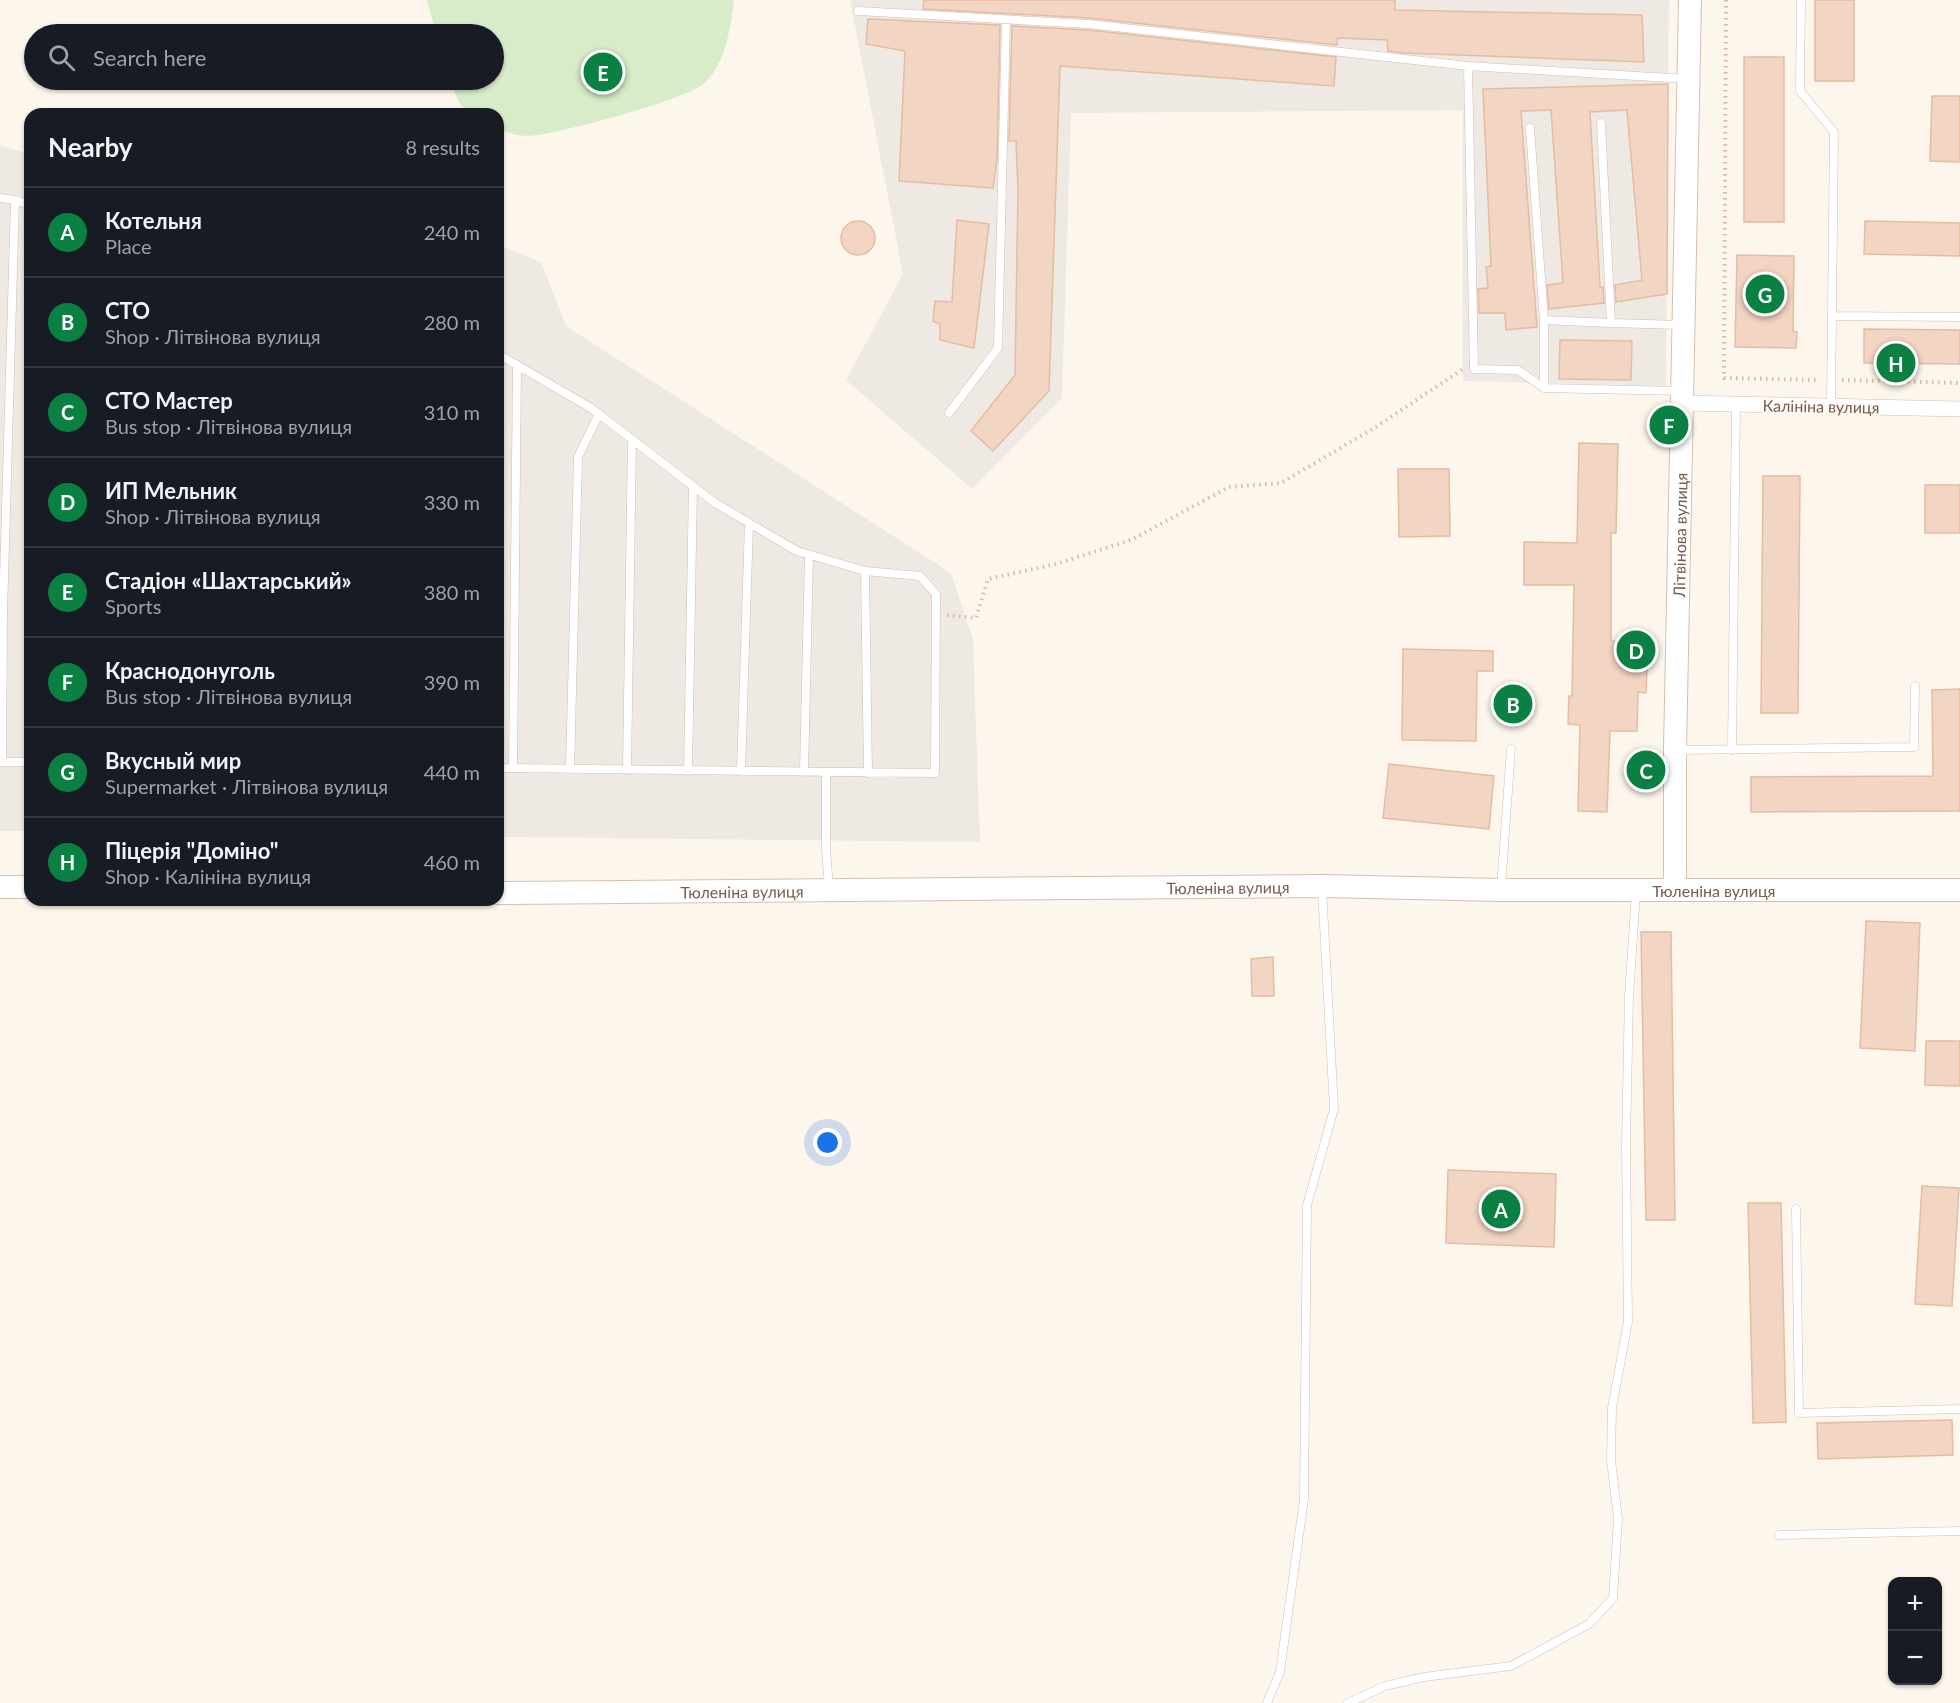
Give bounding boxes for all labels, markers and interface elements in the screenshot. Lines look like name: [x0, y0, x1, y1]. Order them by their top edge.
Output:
search box: [24, 24, 504, 90]
icon: search: [45, 41, 78, 74]
text: Search here: [93, 44, 206, 71]
pin: E: [584, 50, 622, 94]
text: Nearby: [48, 131, 133, 163]
text: 8 results: [405, 135, 480, 159]
text: Котельня: [105, 207, 202, 234]
text: A: [61, 220, 74, 244]
text: 240 m: [424, 220, 480, 244]
text: Place: [105, 234, 152, 258]
pin: G: [1746, 272, 1784, 316]
text: СТО: [105, 297, 150, 324]
text: B: [61, 310, 74, 334]
text: 280 m: [424, 310, 480, 334]
text: Shop · Літвінова вулиця: [105, 324, 321, 348]
pin: H: [1876, 340, 1916, 386]
text: СТО Мастер: [105, 387, 233, 414]
street label: Калініна вулиця: [1762, 395, 1880, 417]
text: C: [61, 400, 74, 424]
text: 310 m: [424, 400, 480, 424]
pin: F: [1650, 402, 1688, 448]
text: Bus stop · Літвінова вулиця: [105, 414, 352, 438]
street label: Літвінова вулиця: [1669, 472, 1690, 599]
text: ИП Мельник: [105, 477, 237, 504]
text: D: [60, 490, 75, 514]
text: 330 m: [424, 490, 480, 514]
text: Shop · Літвінова вулиця: [105, 504, 321, 528]
text: Стадіон «Шахтарський»: [105, 567, 352, 594]
text: E: [62, 580, 73, 604]
text: 380 m: [424, 580, 480, 604]
text: Sports: [105, 594, 161, 618]
pin: D: [1616, 628, 1656, 672]
text: Краснодонуголь: [105, 657, 275, 684]
text: F: [62, 670, 73, 694]
text: 390 m: [424, 670, 480, 694]
pin: B: [1494, 682, 1532, 726]
text: Bus stop · Літвінова вулиця: [105, 684, 352, 708]
text: Вкусный мир: [105, 747, 241, 774]
pin: C: [1626, 748, 1666, 792]
text: G: [60, 760, 75, 784]
text: 440 m: [424, 760, 480, 784]
text: Supermarket · Літвінова вулиця: [105, 774, 388, 798]
text: Піцерія "Доміно": [105, 837, 278, 864]
text: H: [60, 850, 75, 874]
text: 460 m: [424, 850, 480, 874]
text: Shop · Калініна вулиця: [105, 864, 311, 888]
street label: Тюленіна вулиця: [1166, 877, 1290, 897]
street label: Тюленіна вулиця: [680, 881, 804, 901]
street label: Тюленіна вулиця: [1652, 881, 1776, 900]
your location: [813, 1128, 842, 1157]
pin: A: [1482, 1186, 1520, 1232]
map controls: [1888, 1577, 1942, 1685]
button: +: [1888, 1577, 1942, 1631]
button: −: [1888, 1631, 1942, 1685]

